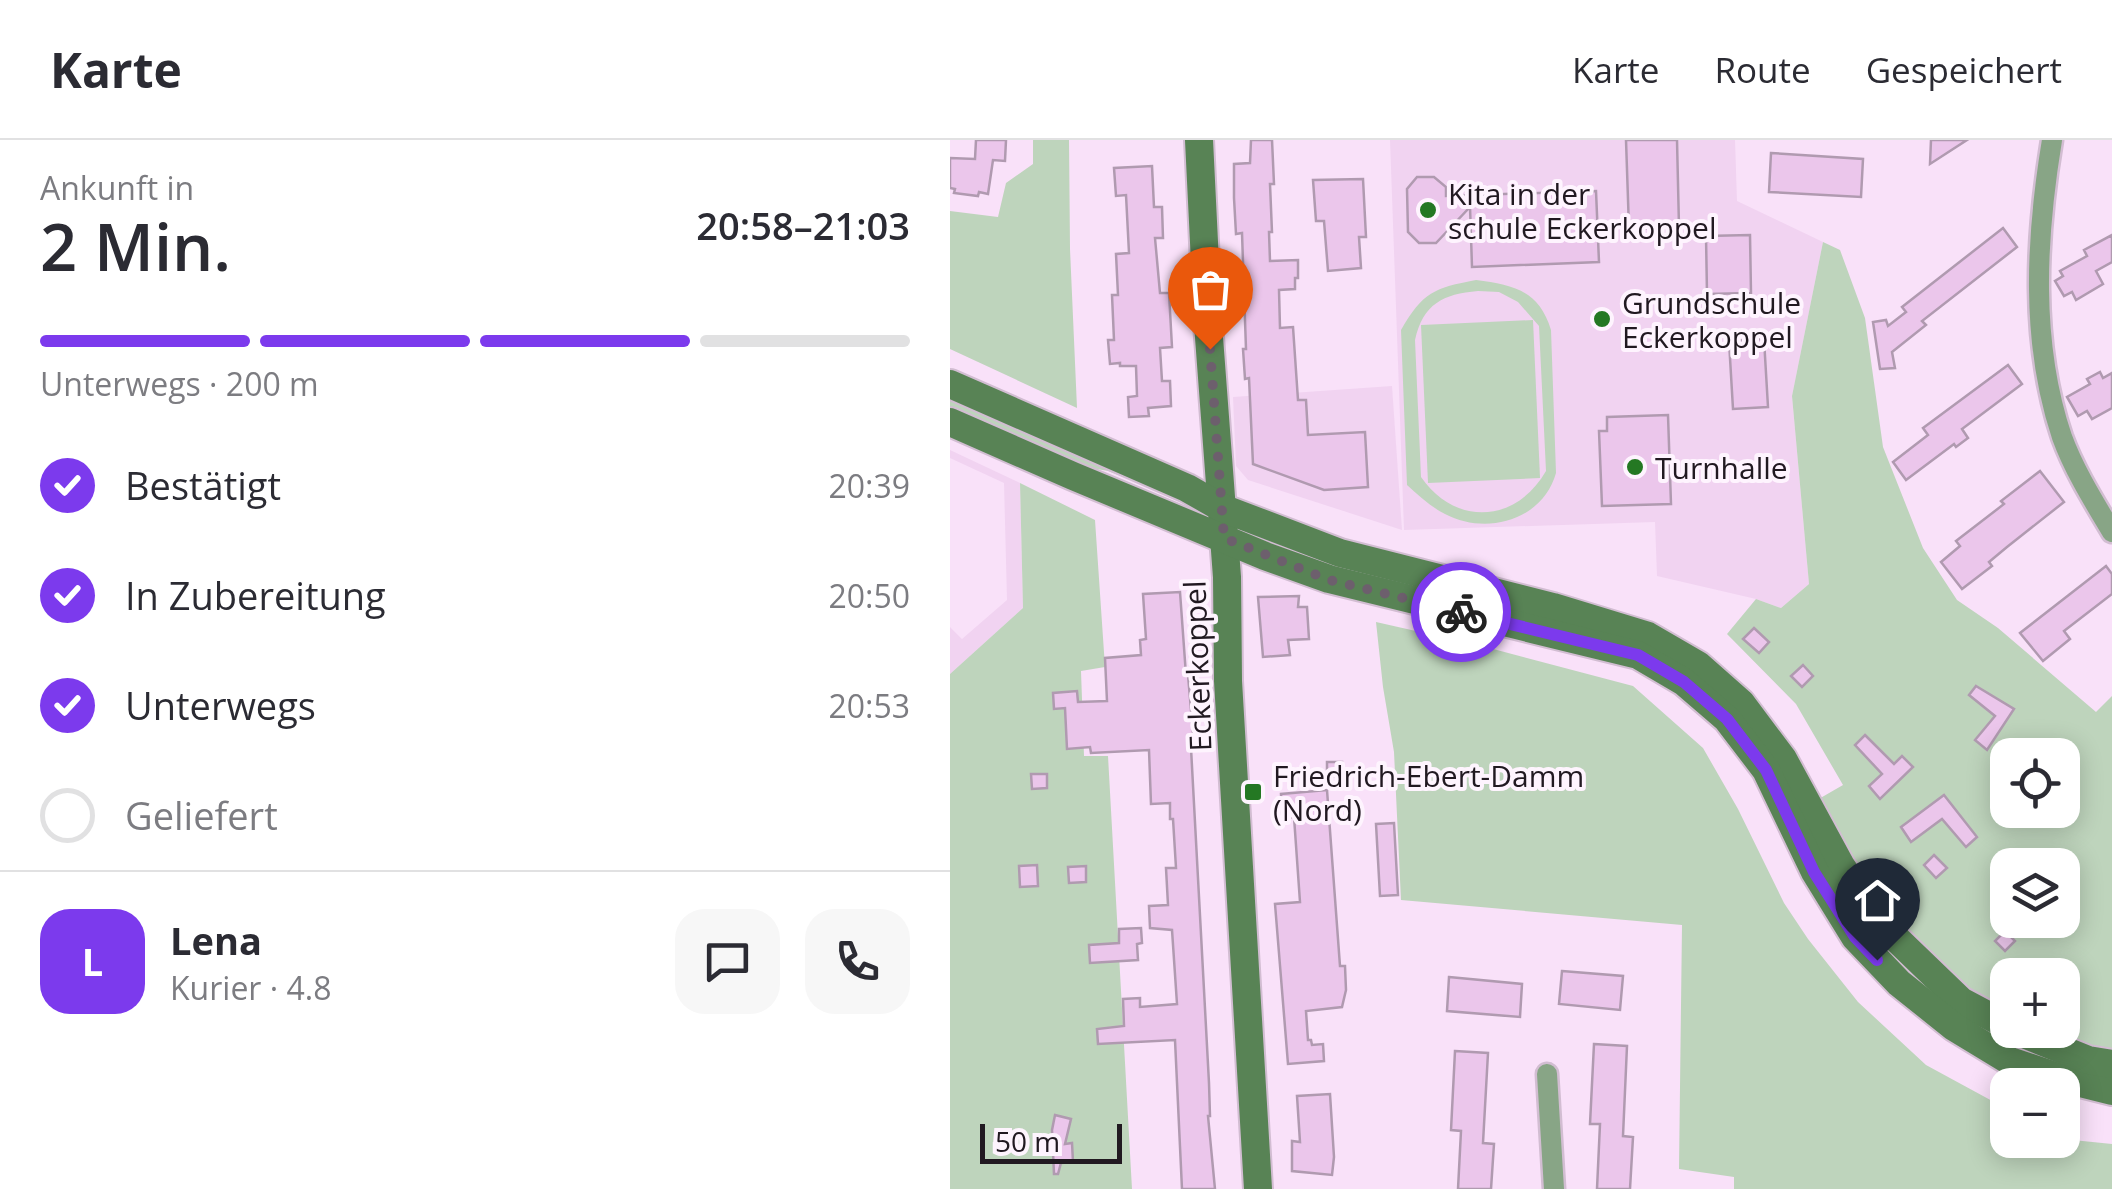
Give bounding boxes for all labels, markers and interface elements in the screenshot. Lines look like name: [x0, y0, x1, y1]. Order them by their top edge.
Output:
text: Karte: [50, 37, 182, 102]
text: Karte: [1572, 46, 1659, 93]
text: Route: [1714, 46, 1811, 93]
text: Gespeichert: [1866, 46, 2062, 93]
text: Ankunft in: [40, 166, 194, 209]
place label: Kita in der schule Eckerkoppel: [1448, 173, 1717, 248]
text: 20:58–21:03: [696, 199, 910, 251]
marker: Kita in der schule Eckerkoppel: [1417, 199, 1439, 221]
text: 2 Min.: [40, 202, 231, 290]
pin: [1168, 247, 1253, 350]
icon: bag: [1183, 262, 1238, 317]
place label: Grundschule Eckerkoppel: [1622, 282, 1801, 357]
marker: Grundschule Eckerkoppel: [1591, 308, 1613, 330]
text: Unterwegs · 200 m: [40, 362, 319, 405]
place label: Turnhalle: [1655, 447, 1788, 488]
marker: Turnhalle: [1624, 456, 1646, 478]
icon: check: [40, 458, 95, 513]
text: Bestätigt: [125, 459, 281, 511]
text: 20:39: [828, 464, 910, 507]
courier: [1411, 562, 1511, 662]
icon: check: [40, 568, 95, 623]
text: In Zubereitung: [125, 569, 386, 621]
text: 20:50: [828, 574, 910, 617]
street label: Eckerkoppel: [1174, 580, 1220, 752]
icon: bike: [1434, 585, 1489, 640]
icon: check: [40, 678, 95, 733]
text: Unterwegs: [125, 679, 316, 731]
text: 20:53: [828, 684, 910, 727]
map controls: [1990, 738, 2080, 1158]
button: locate: [1990, 738, 2080, 828]
place label: Friedrich-Ebert-Damm (Nord): [1273, 755, 1584, 830]
marker: Friedrich-Ebert-Damm (Nord): [1242, 781, 1264, 803]
text: Geliefert: [125, 789, 278, 841]
button: layers: [1990, 848, 2080, 938]
pin: [1835, 858, 1920, 961]
icon: home: [1850, 873, 1905, 928]
button: chat: [675, 909, 780, 1014]
button: phone: [805, 909, 910, 1014]
text: Lena: [170, 914, 262, 966]
text: L: [82, 935, 103, 987]
button: +: [1990, 958, 2080, 1048]
text: Kurier · 4.8: [170, 966, 331, 1009]
button: −: [1990, 1068, 2080, 1158]
scale bar: [980, 1119, 1122, 1164]
text: 50 m: [995, 1122, 1060, 1160]

